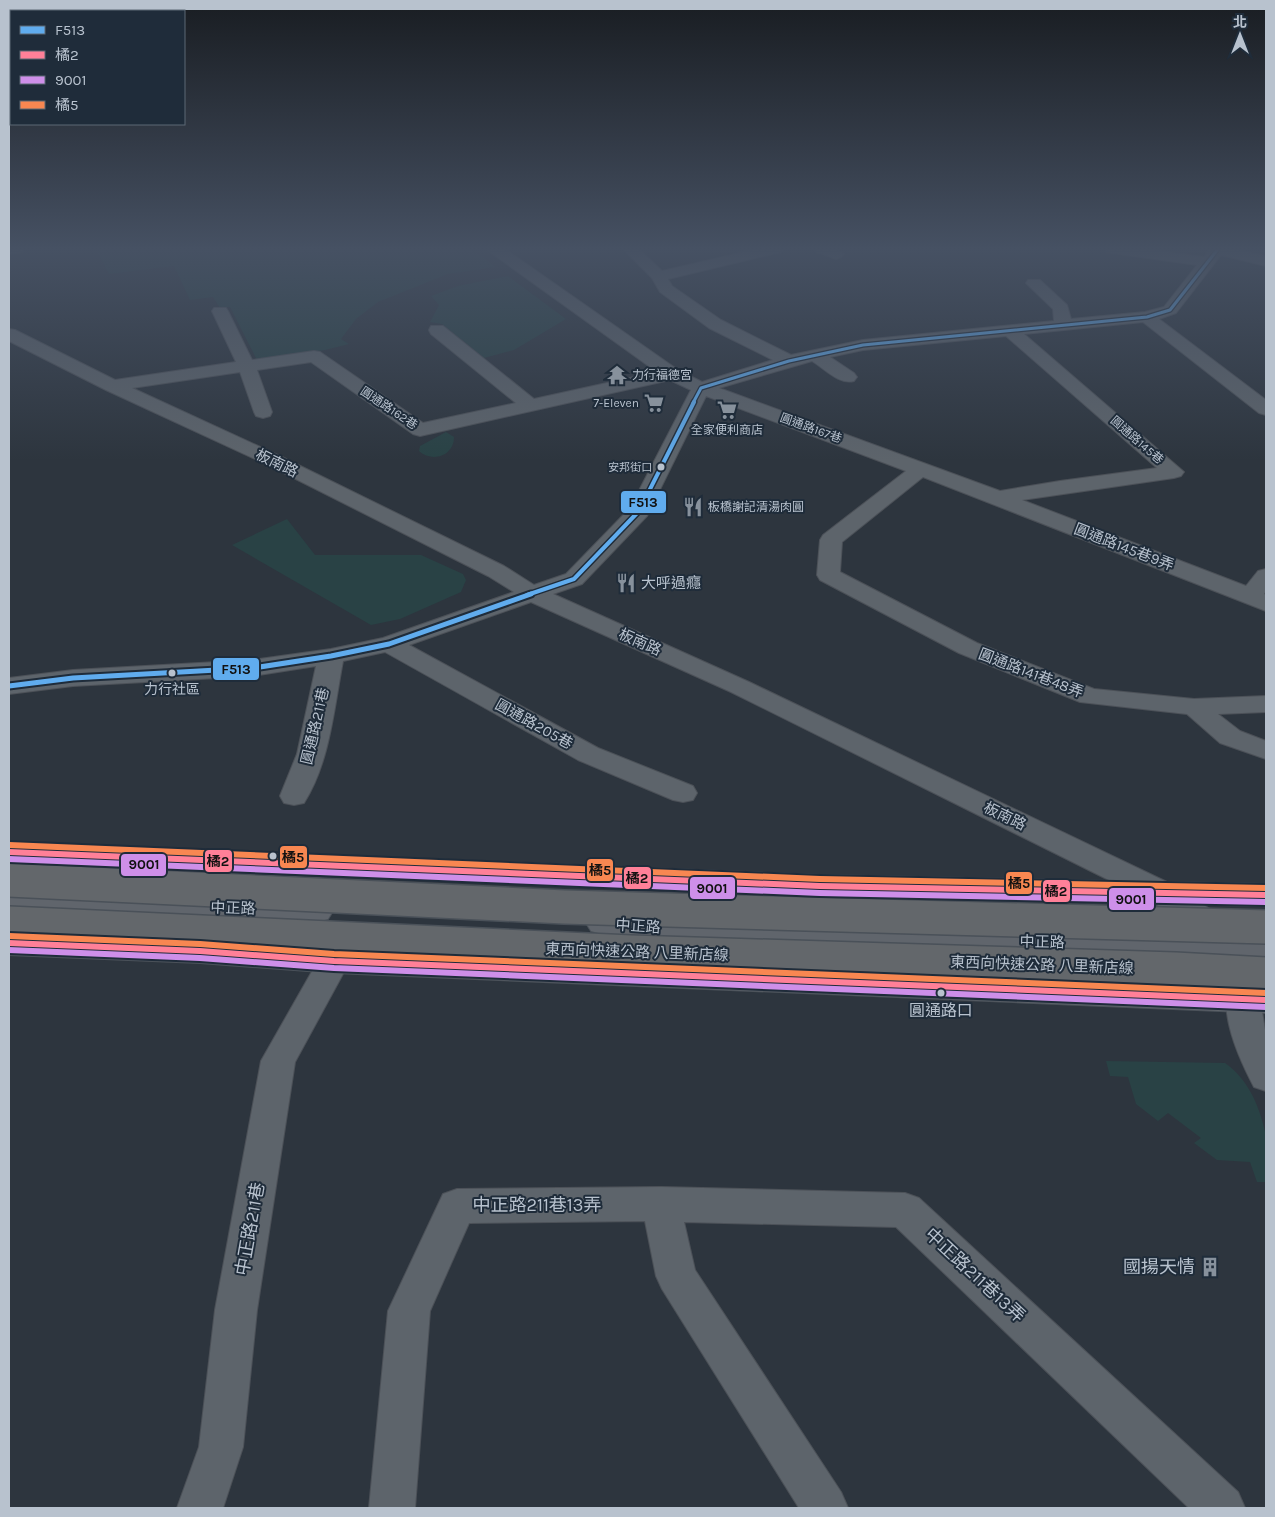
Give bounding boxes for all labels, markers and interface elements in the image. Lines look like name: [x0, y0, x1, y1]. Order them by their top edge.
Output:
legend: [10, 10, 185, 125]
north arrow: [1215, 10, 1265, 60]
text: 北: [1233, 14, 1247, 31]
text: F513: [55, 21, 85, 39]
text: 橘2: [55, 46, 79, 64]
text: 9001: [55, 71, 86, 89]
text: 橘5: [55, 96, 78, 114]
temple icon: 力行福德宮: [606, 364, 628, 386]
place label: 力行福德宮: [632, 368, 692, 382]
street label: 圓通路162巷: [358, 384, 420, 432]
supermarket icon: 7-Eleven: [643, 392, 665, 414]
place label: 7-Eleven: [593, 396, 639, 410]
supermarket icon: 全家便利商店: [716, 399, 738, 421]
street label: 圓通路167巷: [778, 410, 844, 446]
street label: 圓通路145巷: [1108, 413, 1166, 467]
place label: 全家便利商店: [691, 423, 763, 437]
street label: 板南路: [253, 445, 301, 481]
place label: 安邦街口: [608, 461, 652, 474]
marker: 安邦街口: [656, 462, 666, 472]
line badge: F513: [620, 490, 667, 514]
text: F513: [628, 494, 658, 511]
restaurant icon: 板橋謝記清湯肉圓: [682, 496, 704, 518]
place label: 板橋謝記清湯肉圓: [708, 500, 804, 514]
street label: 圓通路145巷9弄: [1072, 520, 1176, 574]
restaurant icon: 大呼過癮: [615, 572, 637, 594]
place label: 大呼過癮: [641, 574, 701, 592]
street label: 板南路: [616, 625, 664, 659]
street label: 圓通路141巷48弄: [976, 645, 1086, 701]
line badge: F513: [212, 657, 260, 681]
text: F513: [221, 661, 251, 678]
marker: 力行社區: [167, 668, 177, 678]
place label: 力行社區: [144, 681, 200, 698]
street label: 圓通路211巷: [297, 686, 333, 766]
street label: 圓通路205巷: [492, 695, 576, 753]
street label: 板南路: [981, 798, 1029, 834]
line badge: 橘5: [279, 845, 308, 869]
line badge: 橘2: [204, 849, 233, 873]
text: 橘5: [282, 849, 304, 866]
unlabelled marker: [268, 851, 278, 861]
line badge: 9001: [120, 853, 167, 877]
text: 橘2: [207, 853, 229, 870]
text: 9001: [128, 856, 160, 873]
line badge: 橘5: [586, 858, 614, 882]
text: 橘5: [589, 862, 611, 879]
line badge: 橘2: [623, 866, 652, 890]
text: 橘2: [626, 870, 648, 887]
line badge: 橘5: [1005, 871, 1033, 895]
text: 橘5: [1008, 875, 1030, 892]
line badge: 9001: [689, 876, 736, 900]
line badge: 橘2: [1042, 879, 1071, 903]
text: 9001: [696, 880, 728, 897]
text: 橘2: [1045, 883, 1067, 900]
line badge: 9001: [1108, 887, 1155, 911]
text: 9001: [1115, 891, 1147, 908]
street label: 中正路: [210, 898, 256, 918]
street label: 中正路: [615, 915, 661, 937]
street label: 中正路: [1019, 933, 1065, 951]
street label: 東西向快速公路 八里新店線: [545, 940, 729, 964]
street label: 東西向快速公路 八里新店線: [950, 953, 1134, 977]
marker: 圓通路口: [936, 988, 946, 998]
place label: 圓通路口: [909, 1001, 973, 1020]
street label: 中正路211巷: [231, 1181, 269, 1277]
street label: 中正路211巷13弄: [473, 1194, 601, 1216]
street label: 中正路211巷13弄: [920, 1223, 1030, 1327]
place label: 國揚天情: [1123, 1256, 1195, 1278]
building icon: 國揚天情: [1199, 1256, 1221, 1278]

